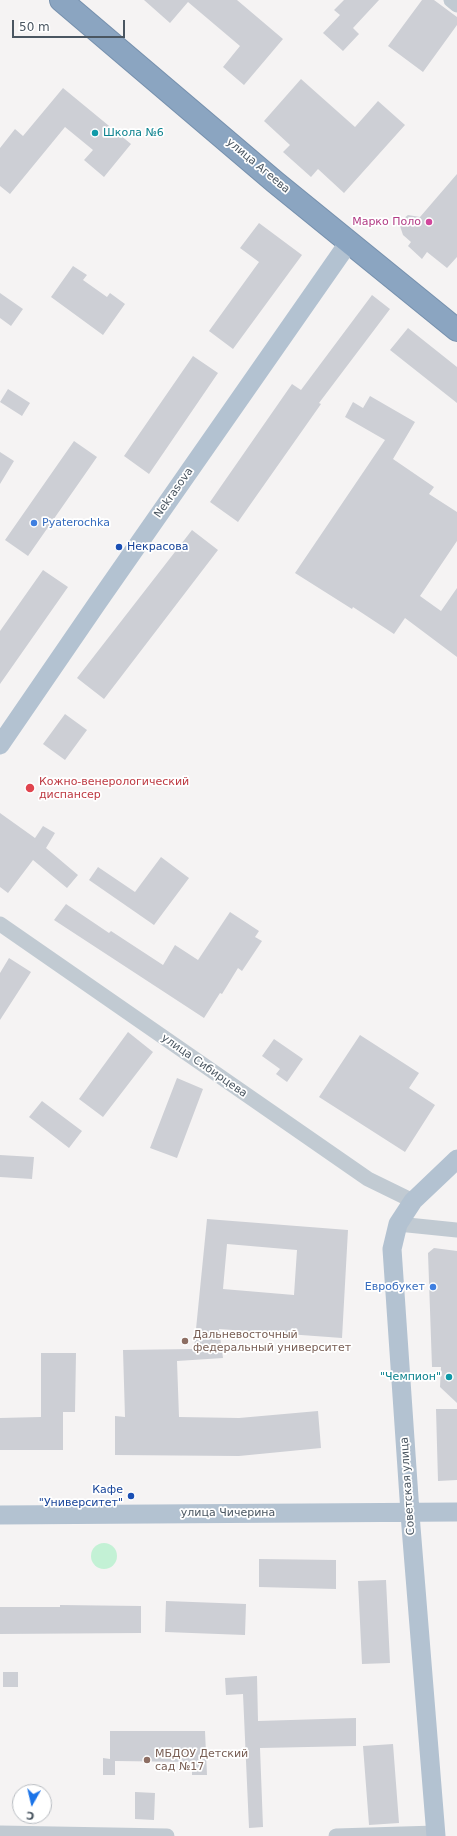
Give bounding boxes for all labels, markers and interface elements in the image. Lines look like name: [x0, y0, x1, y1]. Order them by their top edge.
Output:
scale bar: [14, 12, 127, 38]
text: 50 m: [19, 20, 50, 34]
place label: Школа №6: [103, 126, 164, 140]
marker: Школа №6: [90, 128, 100, 138]
street label: улица Агеева: [224, 136, 292, 196]
place label: Марко Поло: [352, 215, 421, 229]
marker: Марко Поло: [424, 217, 434, 227]
street label: Nekrasova: [152, 465, 196, 521]
place label: Pyaterochka: [42, 516, 110, 530]
marker: Pyaterochka: [29, 518, 39, 528]
place label: Некрасова: [127, 540, 188, 554]
marker: Некрасова: [114, 542, 124, 552]
place label: Кожно-венерологический диспансер: [39, 775, 189, 801]
marker: Кожно-венерологический диспансер: [24, 782, 36, 794]
street label: улица Сибирцева: [159, 1031, 249, 1101]
place label: Евробукет: [365, 1280, 425, 1294]
marker: Евробукет: [428, 1282, 438, 1292]
place label: Дальневосточный федеральный университет: [193, 1328, 351, 1354]
marker: Дальневосточный федеральный университет: [180, 1336, 190, 1346]
place label: "Чемпион": [380, 1370, 441, 1384]
marker: "Чемпион": [444, 1372, 454, 1382]
street label: Советская улица: [398, 1436, 418, 1536]
place label: Кафе "Университет": [39, 1483, 123, 1509]
marker: Кафе "Университет": [126, 1491, 136, 1501]
street label: улица Чичерина: [181, 1506, 275, 1520]
place label: МБДОУ Детский сад №17: [155, 1747, 248, 1773]
marker: МБДОУ Детский сад №17: [142, 1755, 152, 1765]
north arrow: [12, 1784, 52, 1824]
text: С: [26, 1808, 35, 1822]

